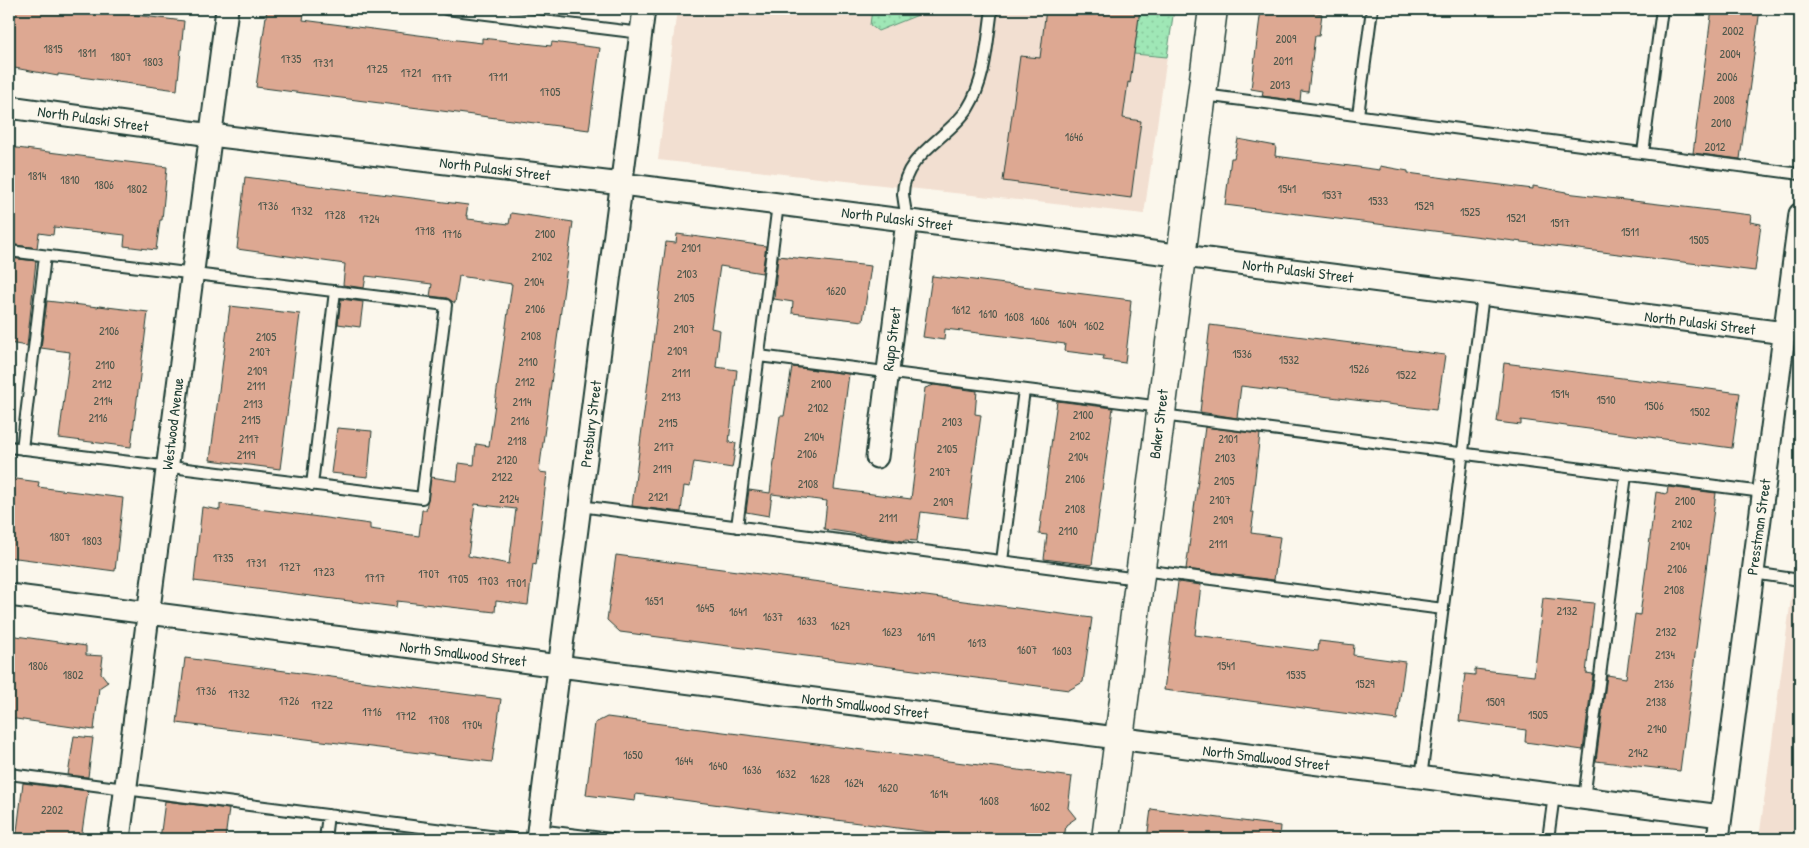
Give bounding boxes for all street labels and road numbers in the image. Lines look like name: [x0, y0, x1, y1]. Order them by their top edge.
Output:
street label: North Pulaski Street: [36, 100, 151, 137]
street label: North Pulaski Street: [438, 151, 553, 186]
street label: North Pulaski Street: [840, 201, 955, 236]
street label: North Pulaski Street: [1241, 253, 1356, 288]
street label: Rupp Street: [877, 305, 906, 372]
street label: North Pulaski Street: [1643, 305, 1758, 340]
street label: Westwood Avenue: [156, 377, 189, 471]
street label: Presbury Street: [575, 378, 606, 469]
street label: Baker Street: [1144, 387, 1173, 460]
street label: Presstman Street: [1741, 477, 1776, 576]
street label: North Smallwood Street: [399, 635, 528, 672]
street label: North Smallwood Street: [801, 687, 930, 724]
street label: North Smallwood Street: [1202, 739, 1331, 776]

